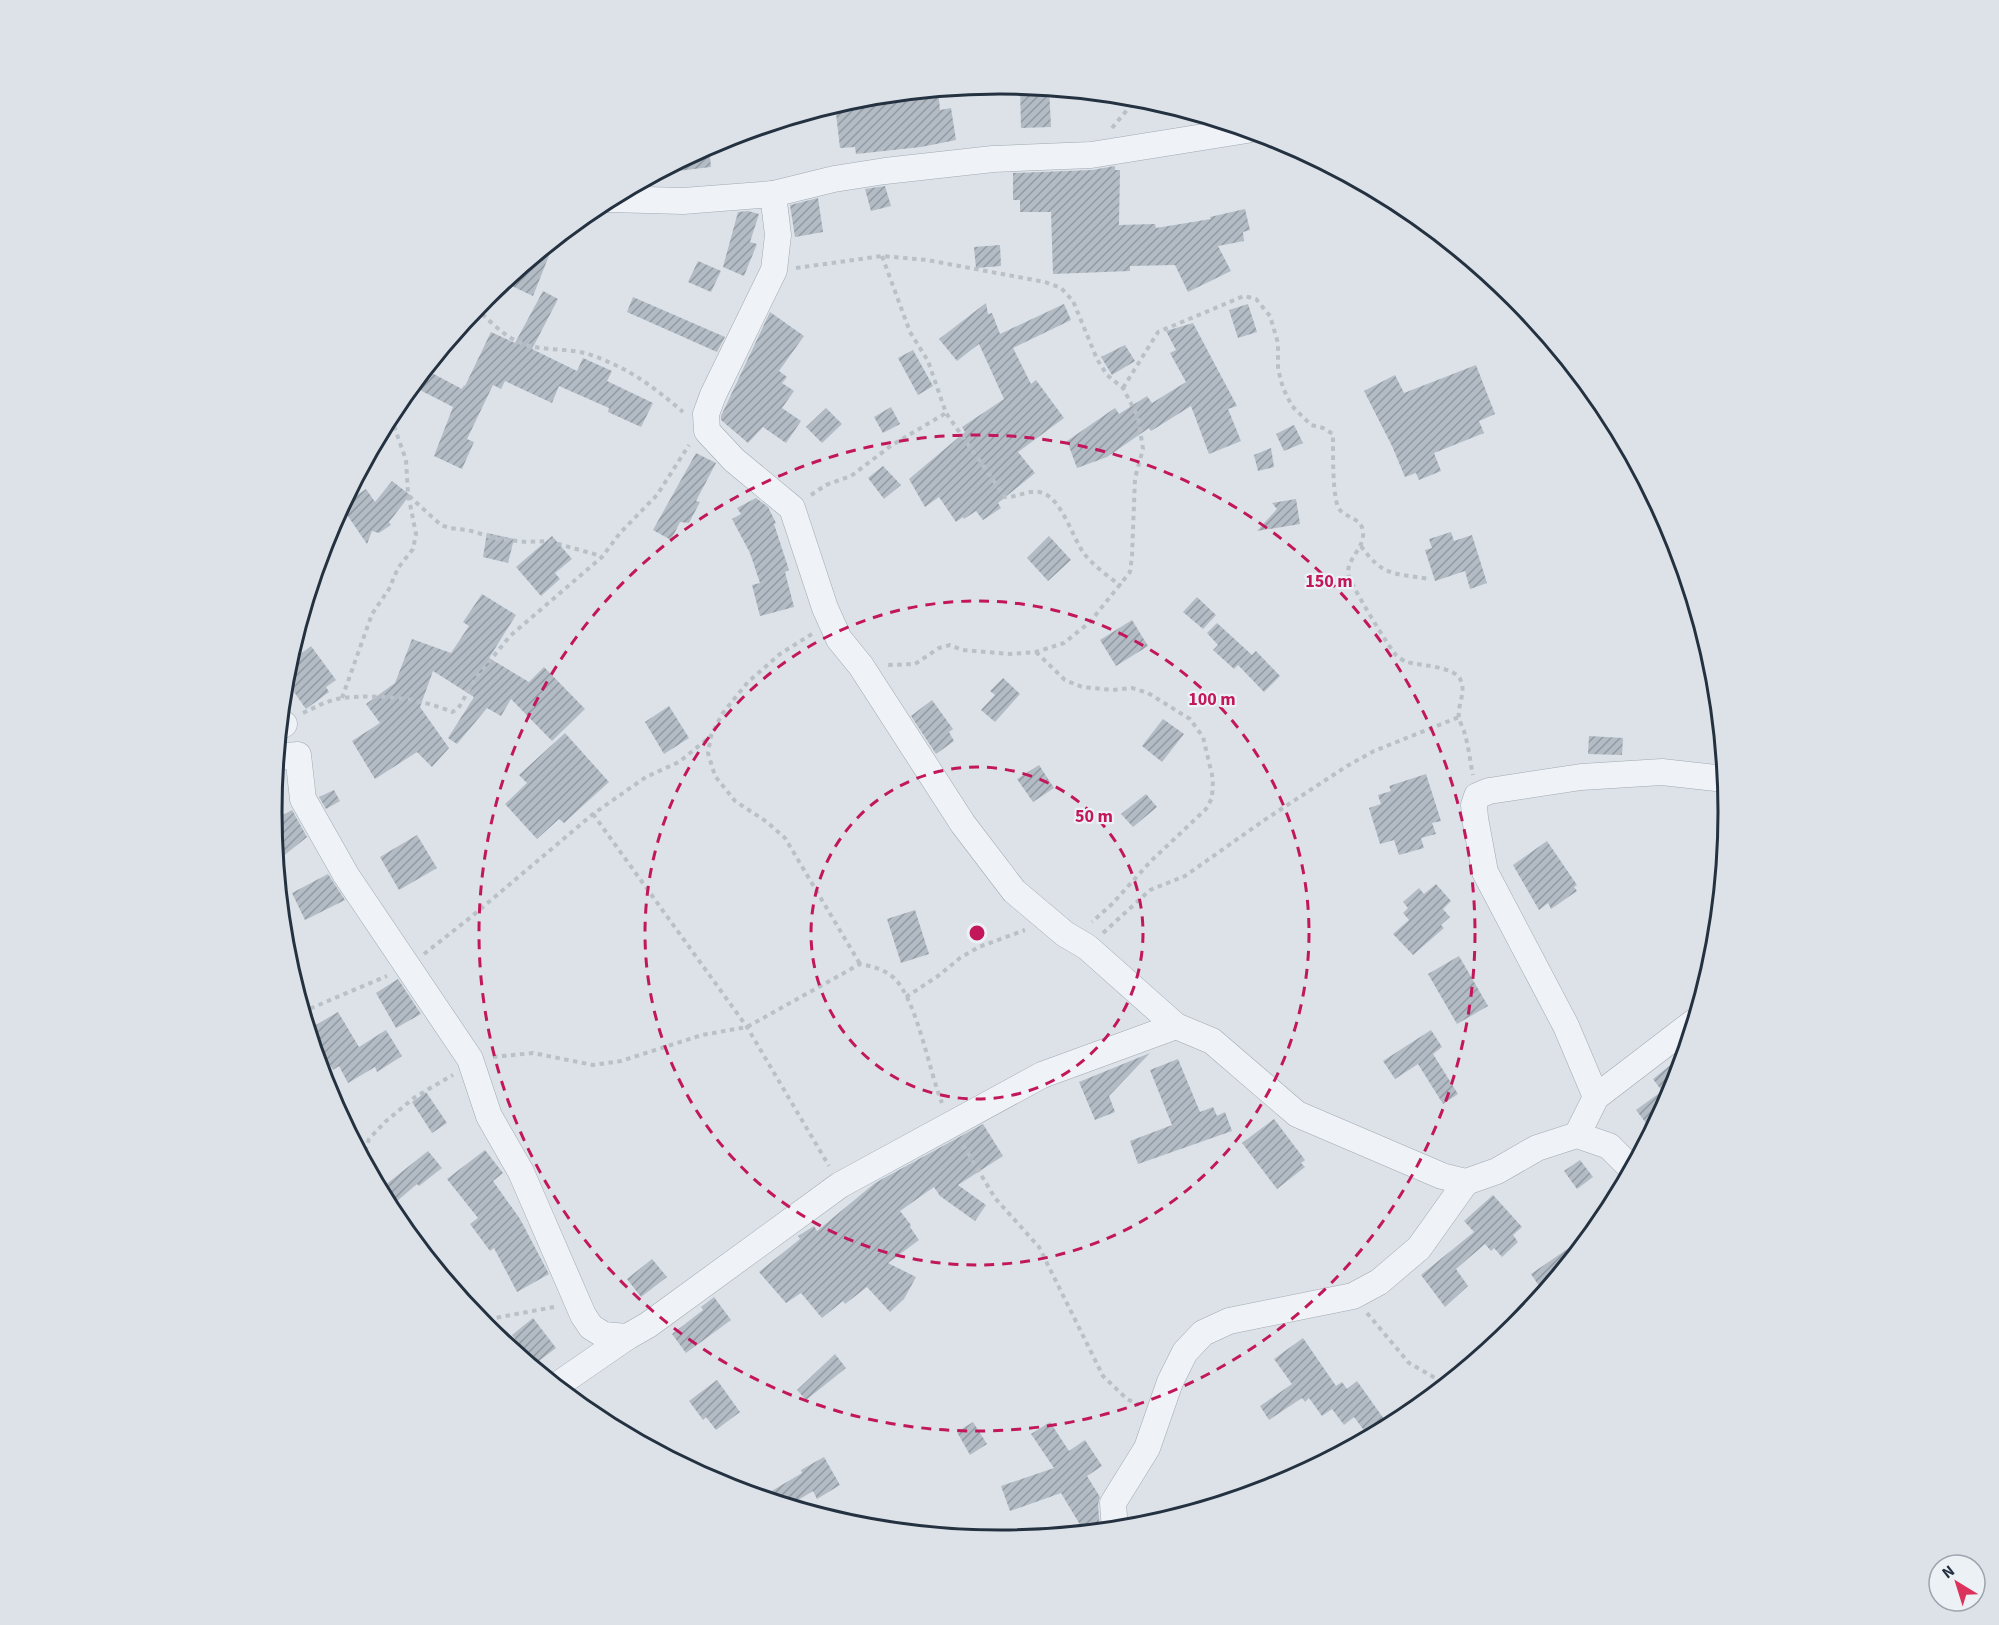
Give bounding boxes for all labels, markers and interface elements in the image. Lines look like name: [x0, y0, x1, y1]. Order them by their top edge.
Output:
text: 150 m: [1305, 569, 1353, 594]
text: 100 m: [1188, 687, 1236, 712]
text: 50 m: [1075, 804, 1113, 829]
centre of rings: [967, 923, 987, 943]
north arrow: [1927, 1553, 1987, 1613]
text: N: [1937, 1560, 1959, 1584]

